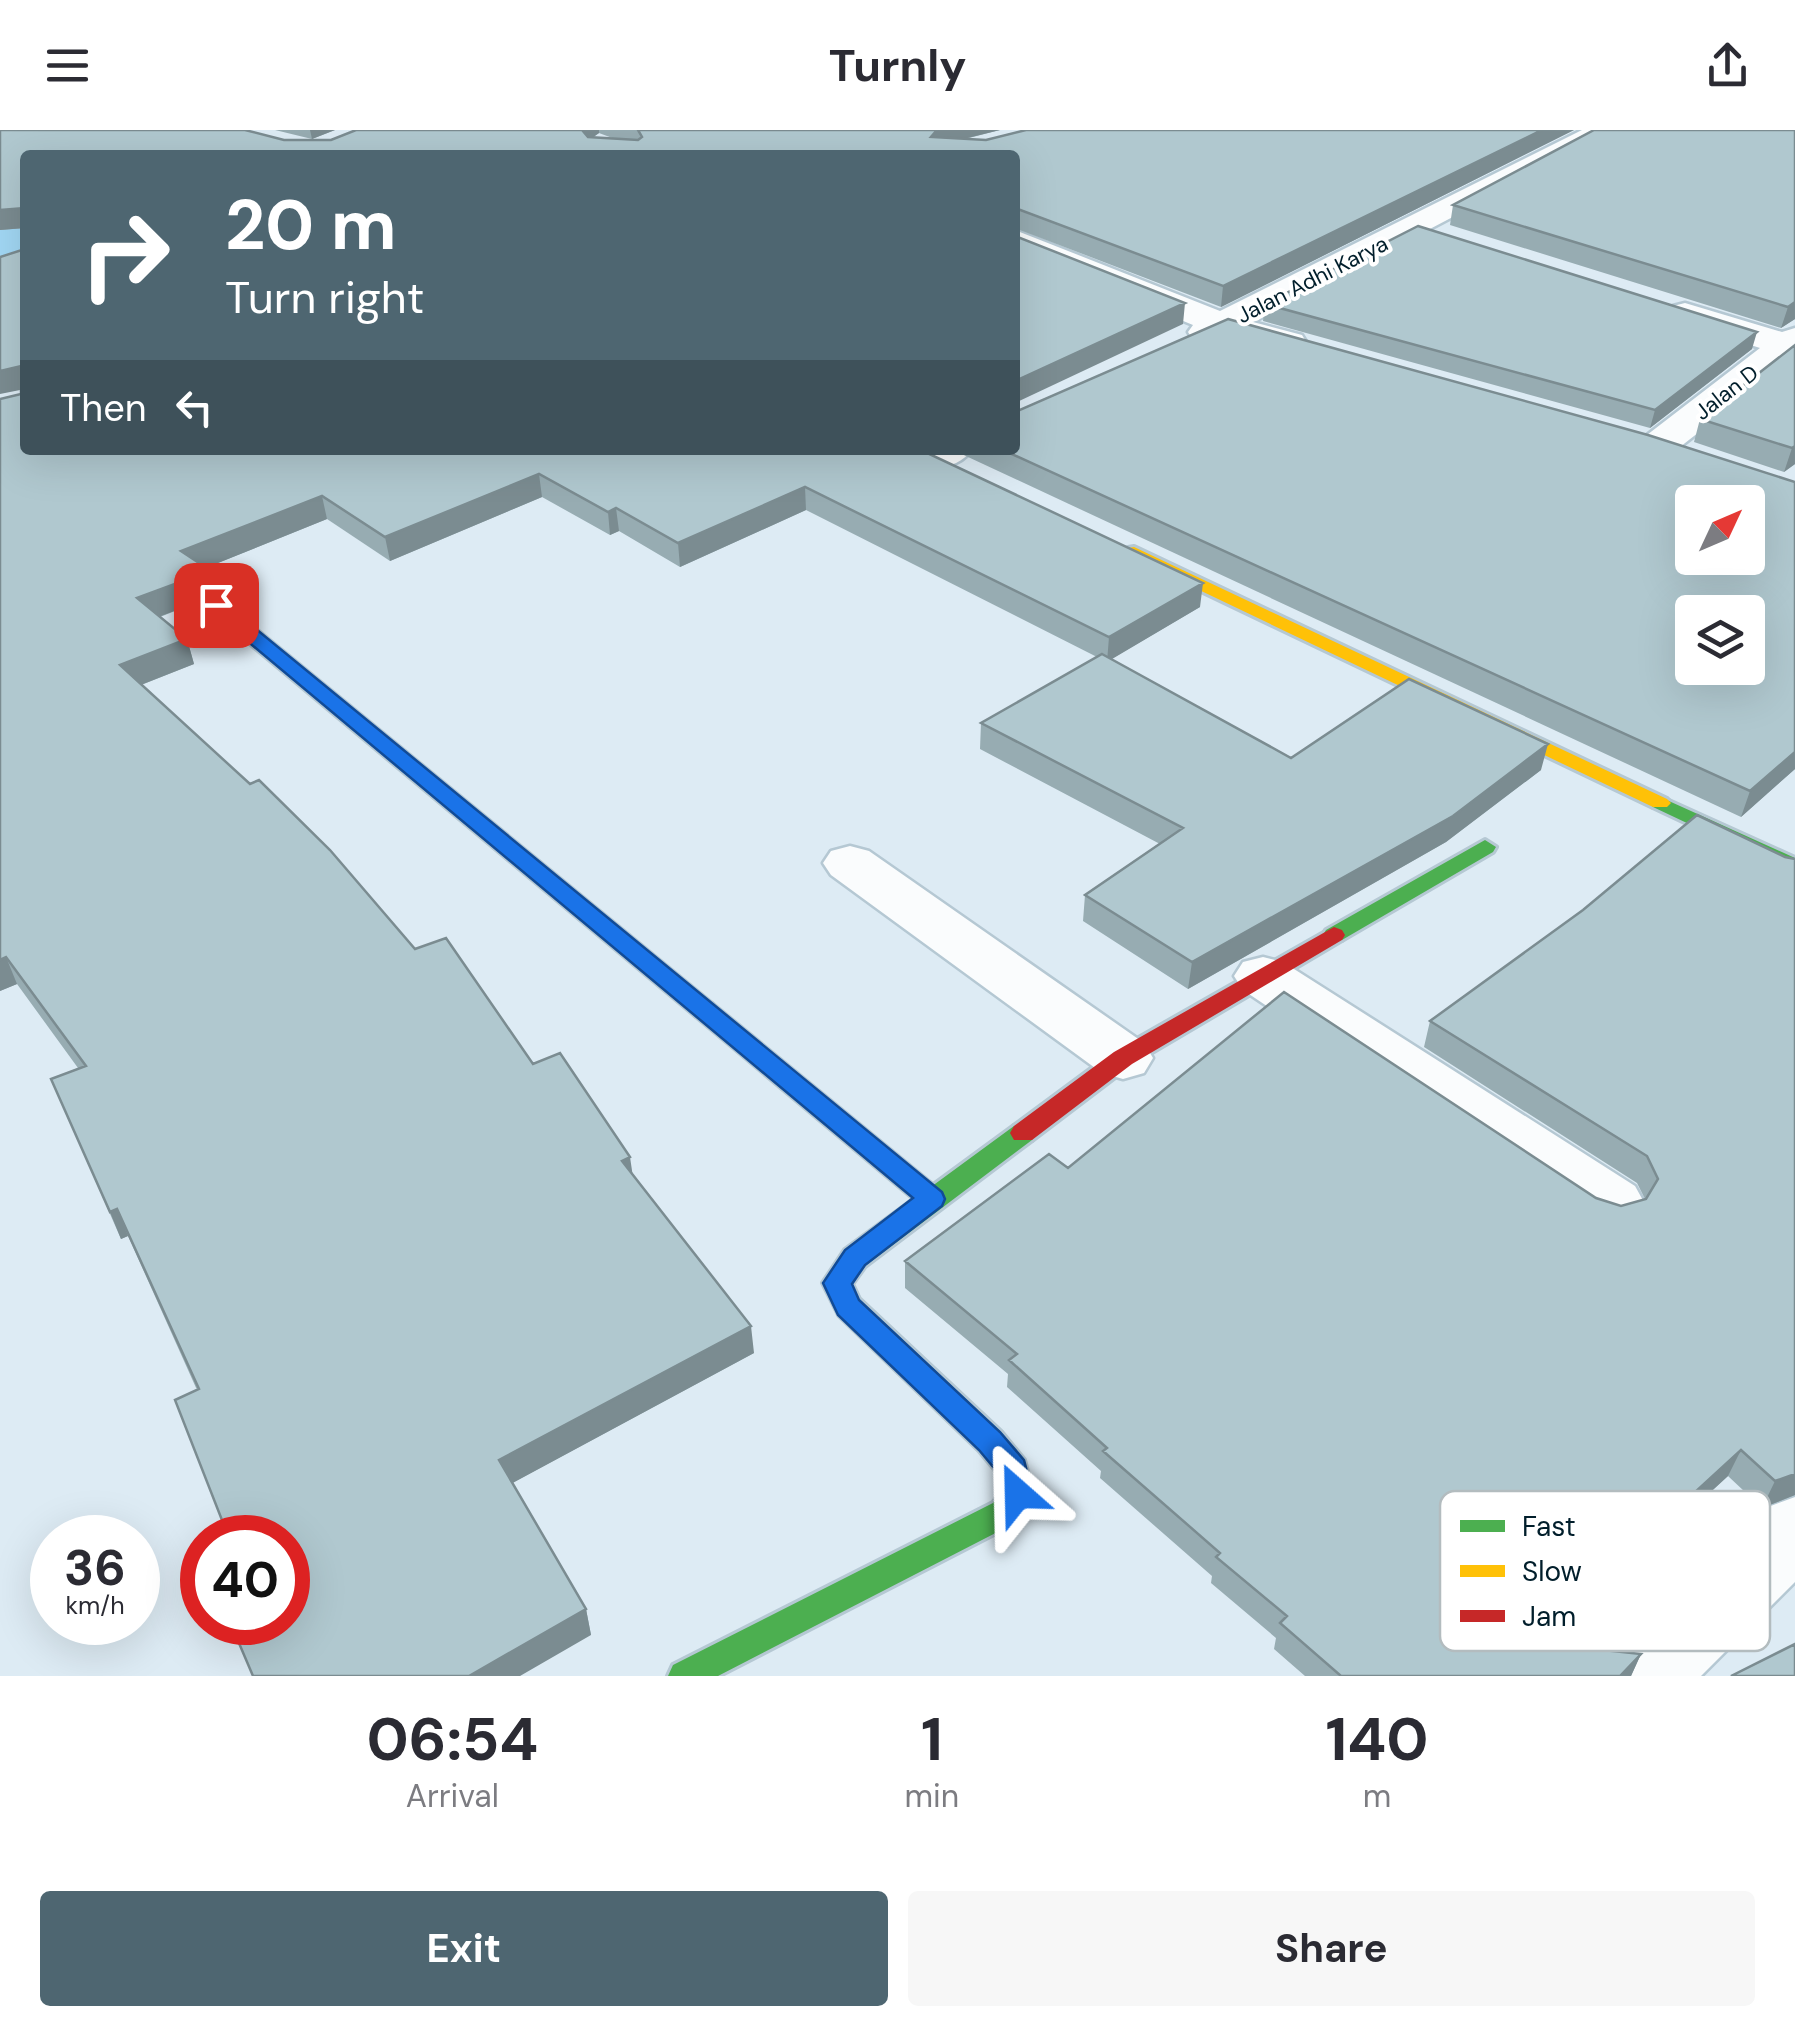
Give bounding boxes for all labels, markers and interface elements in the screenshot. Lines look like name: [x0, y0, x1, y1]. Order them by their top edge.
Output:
text: Turnly: [829, 36, 966, 95]
icon: menu: [40, 38, 95, 93]
icon: share: [1700, 38, 1755, 93]
text: 20 m: [225, 180, 397, 271]
icon: right: [60, 190, 190, 320]
street label: Jalan Adhi Karya: [1232, 229, 1393, 330]
text: Turn right: [225, 268, 424, 327]
street label: Jalan D: [1688, 358, 1764, 426]
icon: left: [167, 380, 222, 435]
text: Then: [60, 383, 147, 433]
north arrow: [1675, 485, 1765, 575]
map controls: [1675, 485, 1765, 685]
pin: [174, 563, 259, 648]
icon: arrive: [189, 578, 244, 633]
button: layers: [1675, 595, 1765, 685]
position arrow: [966, 1442, 1070, 1546]
legend: [1440, 1491, 1770, 1651]
text: Fast: [1522, 1508, 1576, 1545]
speed limit sign: 40: [180, 1515, 310, 1645]
text: 36: [64, 1535, 126, 1601]
text: Slow: [1522, 1553, 1582, 1590]
text: km/h: [65, 1589, 125, 1622]
text: Jam: [1522, 1598, 1576, 1635]
text: 06:54: [366, 1700, 538, 1779]
text: 1: [921, 1700, 943, 1779]
text: 140: [1326, 1700, 1429, 1779]
text: Arrival: [406, 1775, 499, 1817]
text: min: [905, 1775, 959, 1817]
text: m: [1363, 1775, 1391, 1817]
button: Exit: [40, 1891, 888, 2006]
button: Share: [908, 1891, 1755, 2006]

